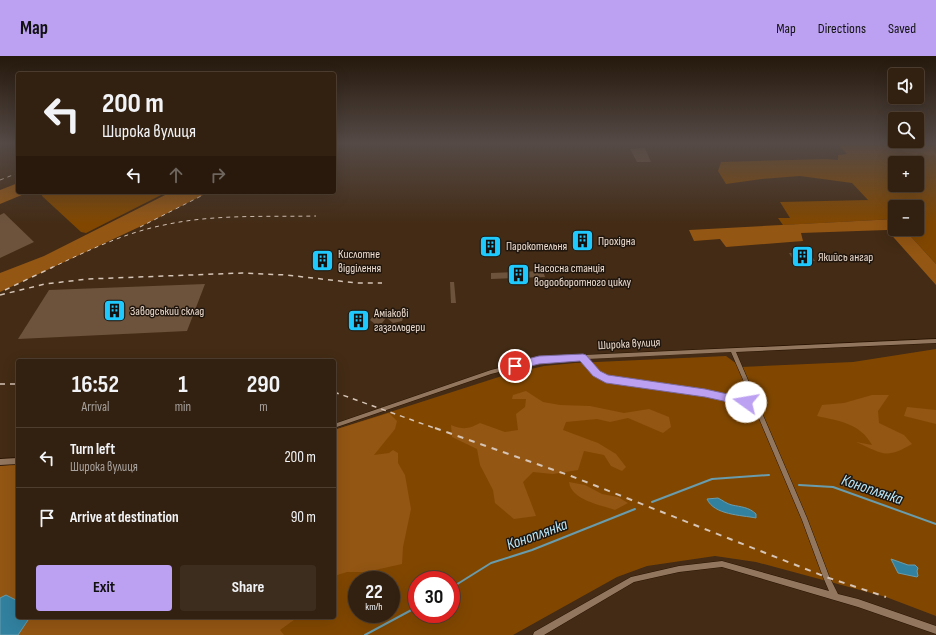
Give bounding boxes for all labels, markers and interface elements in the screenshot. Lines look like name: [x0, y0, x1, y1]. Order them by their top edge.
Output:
text: Map: [20, 17, 48, 40]
text: Map: [776, 20, 796, 37]
text: Directions: [818, 20, 866, 37]
text: Saved: [888, 20, 916, 37]
map controls: [888, 68, 924, 236]
button: sound: [888, 68, 924, 104]
text: 200 m: [102, 87, 164, 120]
icon: left: [36, 88, 88, 140]
button: search: [888, 112, 924, 148]
text: Широка вулиця: [102, 121, 196, 142]
button: +: [888, 156, 924, 192]
icon: left: [123, 164, 145, 186]
icon: ahead: [165, 164, 187, 186]
icon: right: [207, 164, 229, 186]
button: −: [888, 200, 924, 236]
building icon: Прохідна: [569, 228, 595, 254]
building icon: Парокотельня: [477, 233, 503, 259]
place label: Прохідна: [598, 234, 636, 249]
place label: Парокотельня: [506, 239, 567, 254]
building icon: Якийсь ангар: [789, 244, 815, 270]
place label: Кислотне відділення: [338, 247, 381, 276]
building icon: Кислотне відділення: [309, 248, 335, 274]
place label: Якийсь ангар: [818, 250, 873, 265]
place label: Насосна станція водооборотного циклу: [534, 261, 632, 290]
building icon: Насосна станція водооборотного циклу: [505, 262, 531, 288]
building icon: Заводський склад: [102, 298, 128, 324]
place label: Заводський склад: [130, 304, 204, 319]
place label: Аміакові газгольдери: [373, 306, 425, 335]
building icon: Аміакові газгольдери: [346, 307, 372, 333]
street label: Широка вулиця: [597, 335, 661, 353]
pin: [498, 349, 532, 383]
icon: arrive: [504, 355, 526, 377]
text: 16:52: [72, 370, 119, 399]
text: 1: [178, 370, 188, 399]
text: 290: [247, 370, 280, 399]
position arrow: [725, 381, 767, 423]
text: Arrival: [81, 399, 109, 415]
text: min: [175, 399, 191, 415]
text: m: [259, 399, 268, 415]
text: Turn left: [70, 440, 115, 459]
icon: left: [36, 447, 58, 469]
text: 200 m: [284, 448, 316, 467]
text: Широка вулиця: [70, 459, 138, 475]
water label: Коноплянка: [839, 471, 906, 510]
icon: arrive: [36, 507, 58, 529]
text: Arrive at destination: [70, 508, 179, 527]
text: 90 m: [291, 508, 316, 527]
water label: Коноплянка: [504, 515, 571, 555]
button: Exit: [36, 565, 172, 611]
button: Share: [180, 565, 316, 611]
speed limit sign: 30: [408, 571, 460, 623]
text: 22: [365, 580, 383, 604]
text: km/h: [365, 601, 383, 613]

